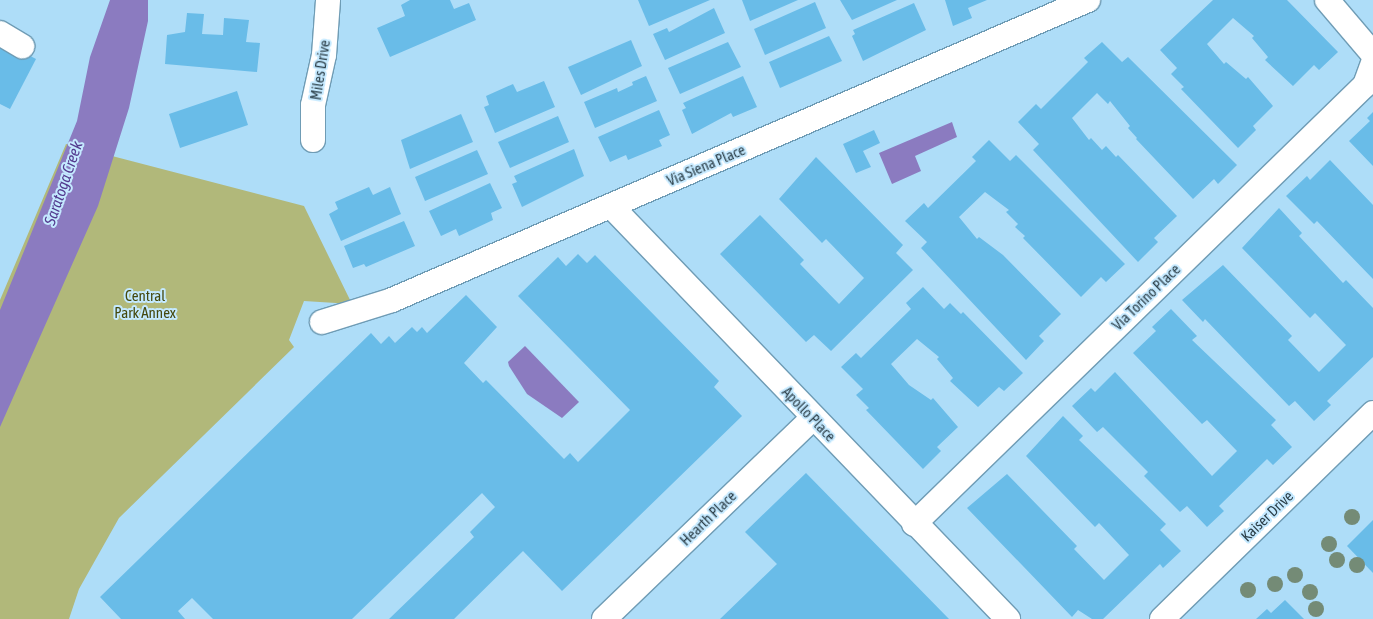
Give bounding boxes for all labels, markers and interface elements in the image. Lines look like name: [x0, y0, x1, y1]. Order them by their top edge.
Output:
street label: Miles Drive: [306, 39, 334, 101]
water label: Saratoga Creek: [40, 139, 86, 227]
street label: Via Siena Place: [664, 140, 748, 190]
street label: Via Torino Place: [1108, 260, 1184, 334]
park label: Central Park Annex: [114, 286, 176, 321]
street label: Apollo Place: [779, 383, 839, 445]
street label: Hearth Place: [676, 487, 740, 549]
street label: Kaiser Drive: [1237, 487, 1297, 545]

